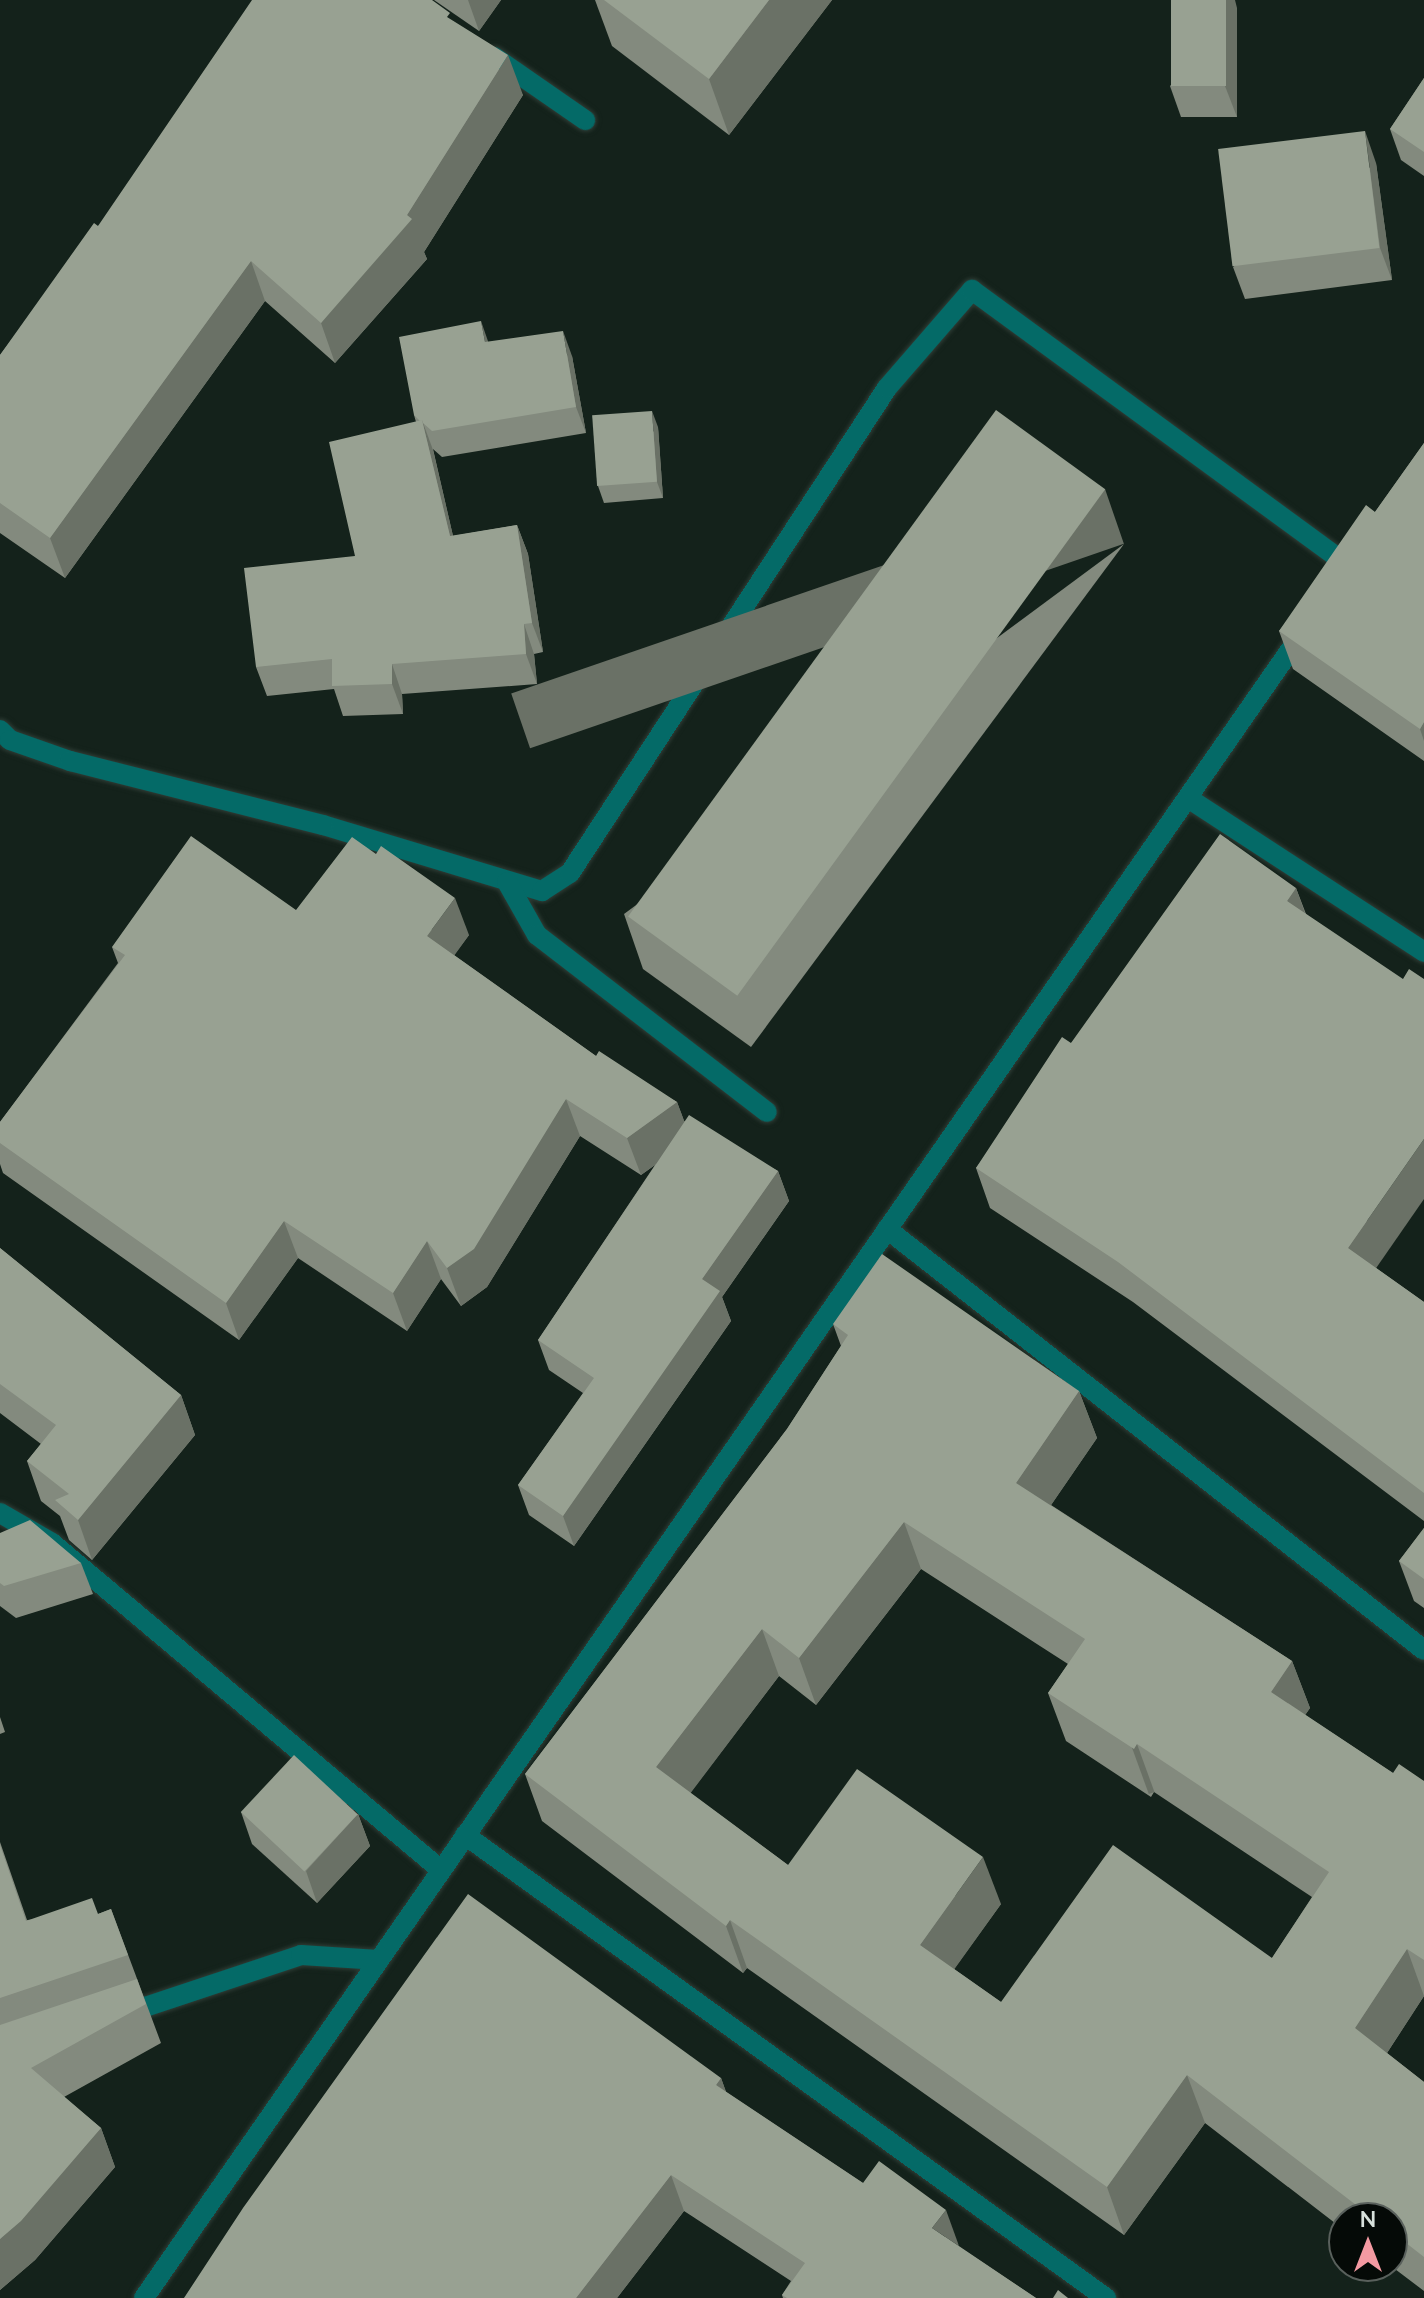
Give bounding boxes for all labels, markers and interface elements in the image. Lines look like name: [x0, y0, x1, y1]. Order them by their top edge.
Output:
north arrow: [1328, 2202, 1408, 2282]
text: N: [1360, 2205, 1376, 2235]

